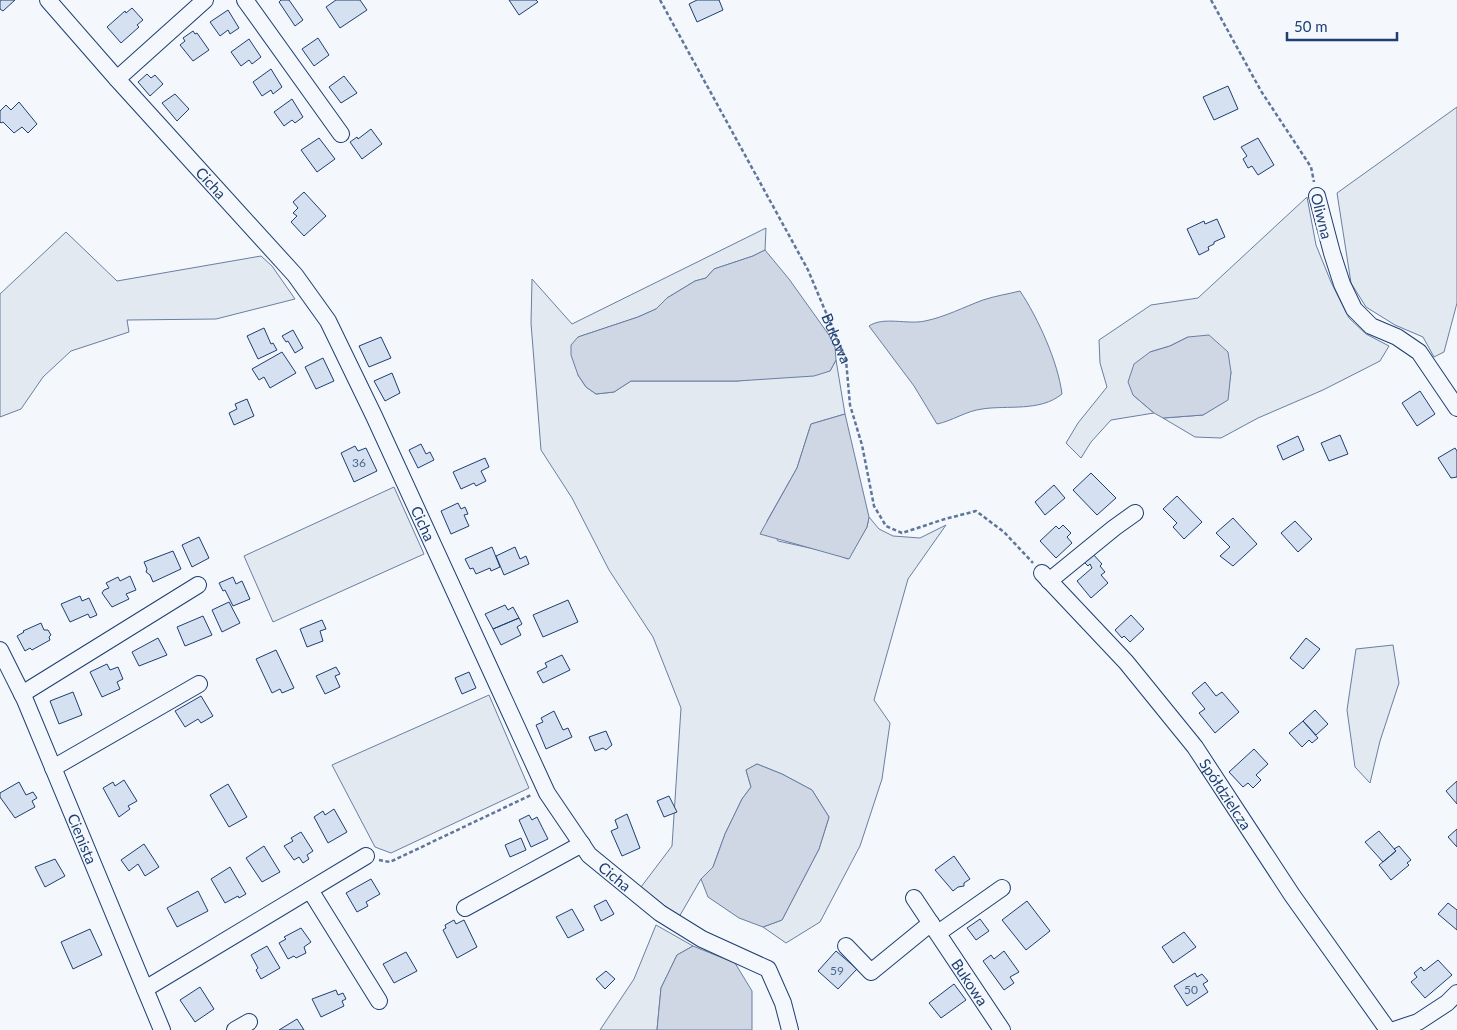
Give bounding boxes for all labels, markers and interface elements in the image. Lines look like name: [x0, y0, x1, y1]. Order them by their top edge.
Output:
scale bar: [1287, 10, 1397, 42]
text: 50 m: [1294, 17, 1328, 35]
street label: Cicha: [192, 163, 230, 202]
street label: Oliwna: [1308, 191, 1336, 241]
street label: Bukowa: [818, 310, 855, 366]
house number: 36: [352, 455, 366, 470]
street label: Cicha: [407, 503, 439, 544]
street label: Spółdzielcza: [1196, 755, 1256, 833]
street label: Cienista: [64, 811, 101, 867]
street label: Cicha: [595, 858, 635, 895]
street label: Bukowa: [948, 955, 992, 1009]
house number: 59: [830, 963, 844, 978]
house number: 50: [1184, 982, 1198, 997]

